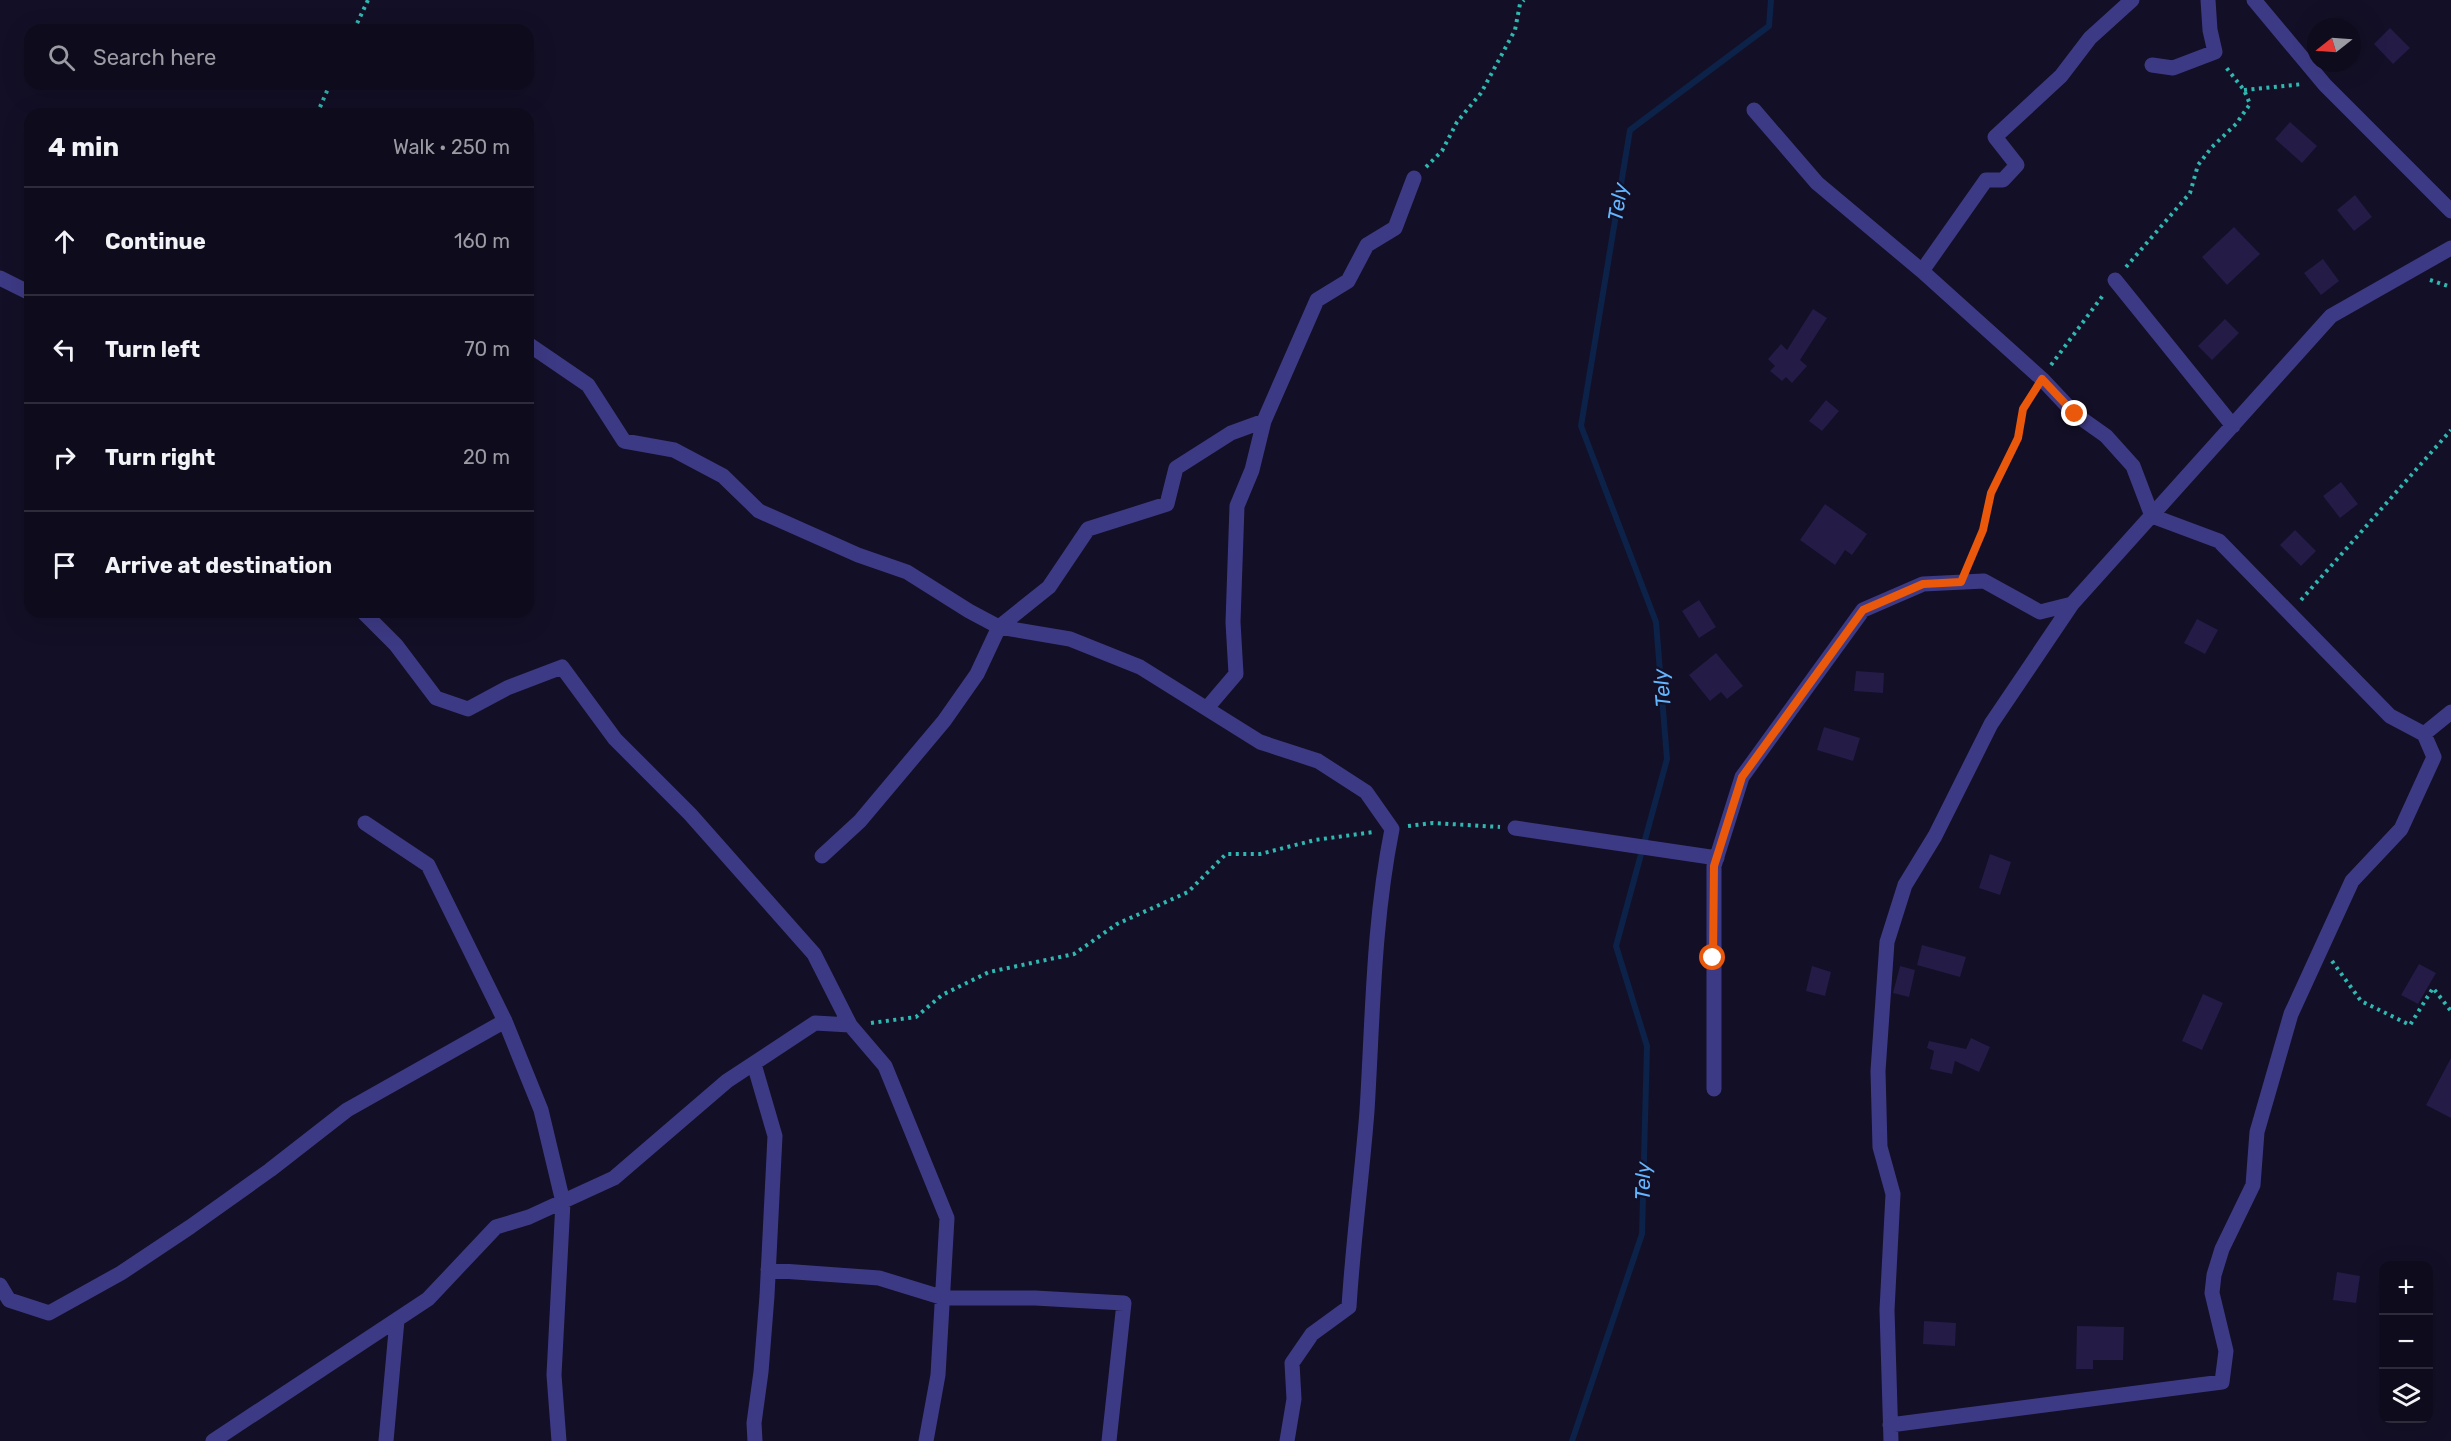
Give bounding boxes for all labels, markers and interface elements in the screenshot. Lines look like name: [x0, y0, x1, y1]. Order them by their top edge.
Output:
north arrow: [2307, 18, 2361, 72]
search box: [24, 24, 534, 90]
icon: search: [45, 41, 78, 74]
text: Search here: [93, 44, 216, 71]
text: 4 min: [48, 132, 119, 163]
text: Walk · 250 m: [393, 135, 510, 159]
water label: Tely: [1602, 180, 1633, 223]
icon: ahead: [48, 225, 81, 258]
text: Continue: [105, 228, 206, 255]
text: 160 m: [454, 229, 510, 253]
icon: left: [48, 333, 81, 366]
text: Turn left: [105, 336, 200, 363]
text: 70 m: [464, 337, 510, 361]
route end: [2061, 400, 2087, 426]
icon: right: [48, 441, 81, 474]
text: Turn right: [105, 444, 215, 471]
text: 20 m: [463, 445, 510, 469]
icon: arrive: [48, 549, 81, 582]
text: Arrive at destination: [105, 552, 332, 579]
water label: Tely: [1647, 666, 1676, 708]
route start: [1699, 944, 1725, 970]
water label: Tely: [1630, 1160, 1655, 1201]
map controls: [2379, 1261, 2433, 1423]
button: +: [2379, 1261, 2433, 1315]
button: −: [2379, 1315, 2433, 1369]
button: layers: [2379, 1369, 2433, 1423]

